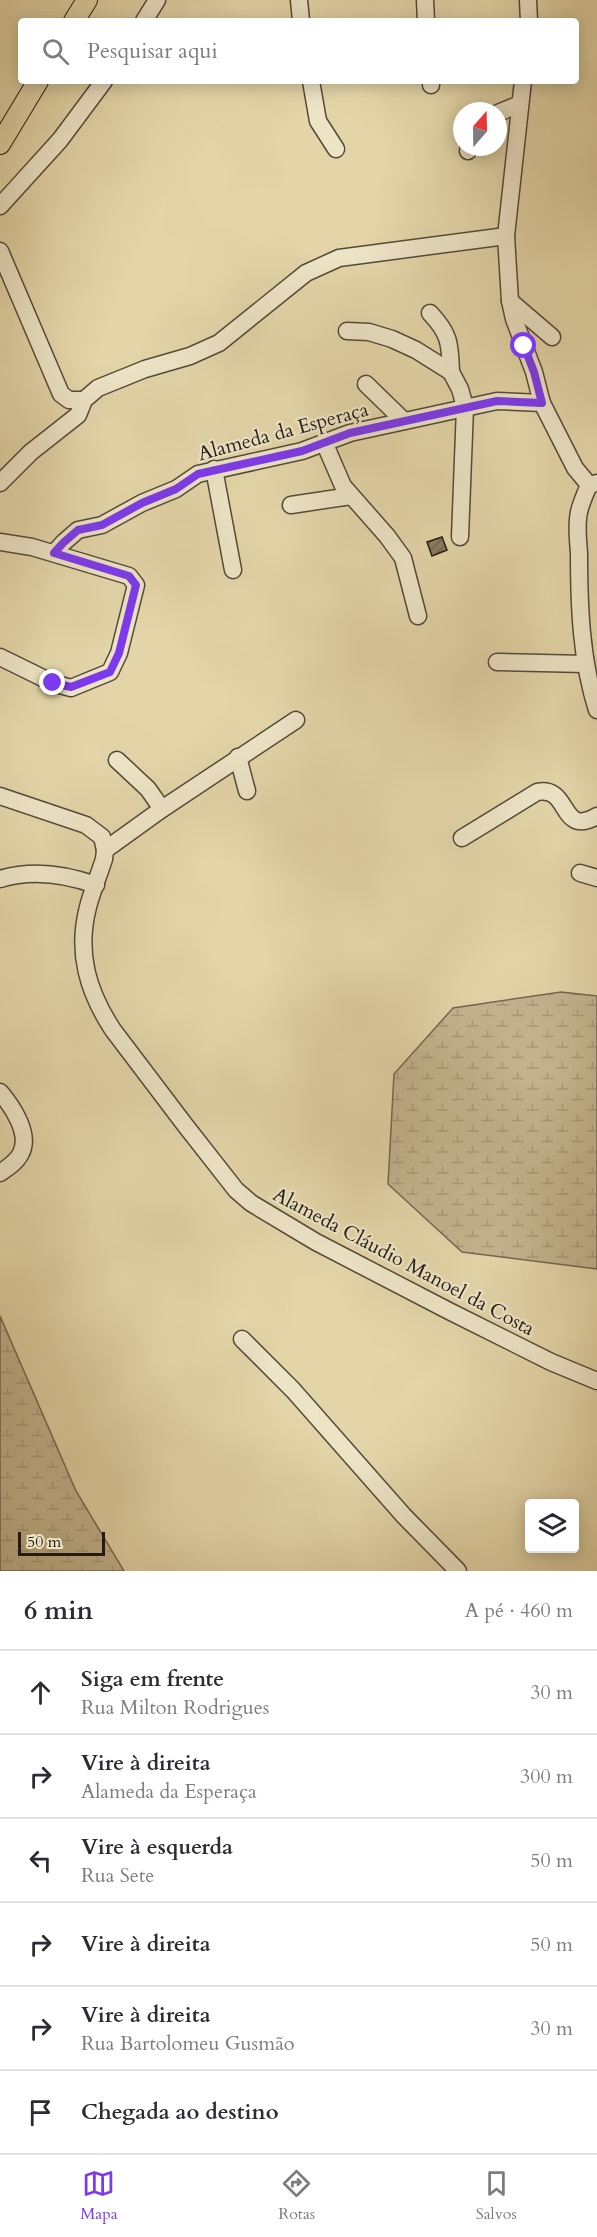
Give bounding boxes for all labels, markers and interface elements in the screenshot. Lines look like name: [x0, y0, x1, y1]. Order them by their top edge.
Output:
search box: [18, 18, 579, 84]
icon: search: [39, 35, 72, 68]
text: Pesquisar aqui: [87, 36, 218, 66]
north arrow: [453, 102, 507, 156]
route start: [510, 332, 536, 358]
street label: Alameda da Esperaça: [195, 396, 372, 467]
route end: [39, 669, 65, 695]
street label: Alameda Cláudio Manoel da Costa: [268, 1181, 540, 1342]
map controls: [525, 1499, 579, 1553]
button: layers: [525, 1499, 579, 1553]
scale bar: [18, 1529, 105, 1556]
text: 50 m: [27, 1531, 61, 1553]
text: 6 min: [24, 1593, 93, 1628]
text: A pé · 460 m: [465, 1597, 573, 1624]
text: Siga em frente: [81, 1664, 224, 1694]
icon: ahead: [24, 1676, 57, 1709]
text: 30 m: [530, 1679, 573, 1706]
text: Rua Milton Rodrigues: [81, 1694, 269, 1721]
text: Vire à direita: [81, 1748, 211, 1778]
icon: right: [24, 1760, 57, 1793]
text: 300 m: [520, 1763, 573, 1790]
text: Alameda da Esperaça: [81, 1778, 257, 1805]
text: Vire à esquerda: [81, 1832, 233, 1862]
icon: left: [24, 1844, 57, 1877]
text: 50 m: [530, 1847, 573, 1874]
text: Rua Sete: [81, 1862, 154, 1889]
icon: right: [24, 1928, 57, 1961]
text: Vire à direita: [81, 1929, 211, 1959]
text: 50 m: [530, 1931, 573, 1958]
text: Vire à direita: [81, 2000, 211, 2030]
icon: right: [24, 2012, 57, 2045]
text: 30 m: [530, 2015, 573, 2042]
text: Rua Bartolomeu Gusmão: [81, 2030, 295, 2057]
icon: arrive: [24, 2096, 57, 2129]
text: Chegada ao destino: [81, 2097, 279, 2127]
tab: Mapa: [80, 2167, 118, 2225]
tab: Rotas: [278, 2167, 315, 2225]
tab: Salvos: [476, 2167, 517, 2225]

